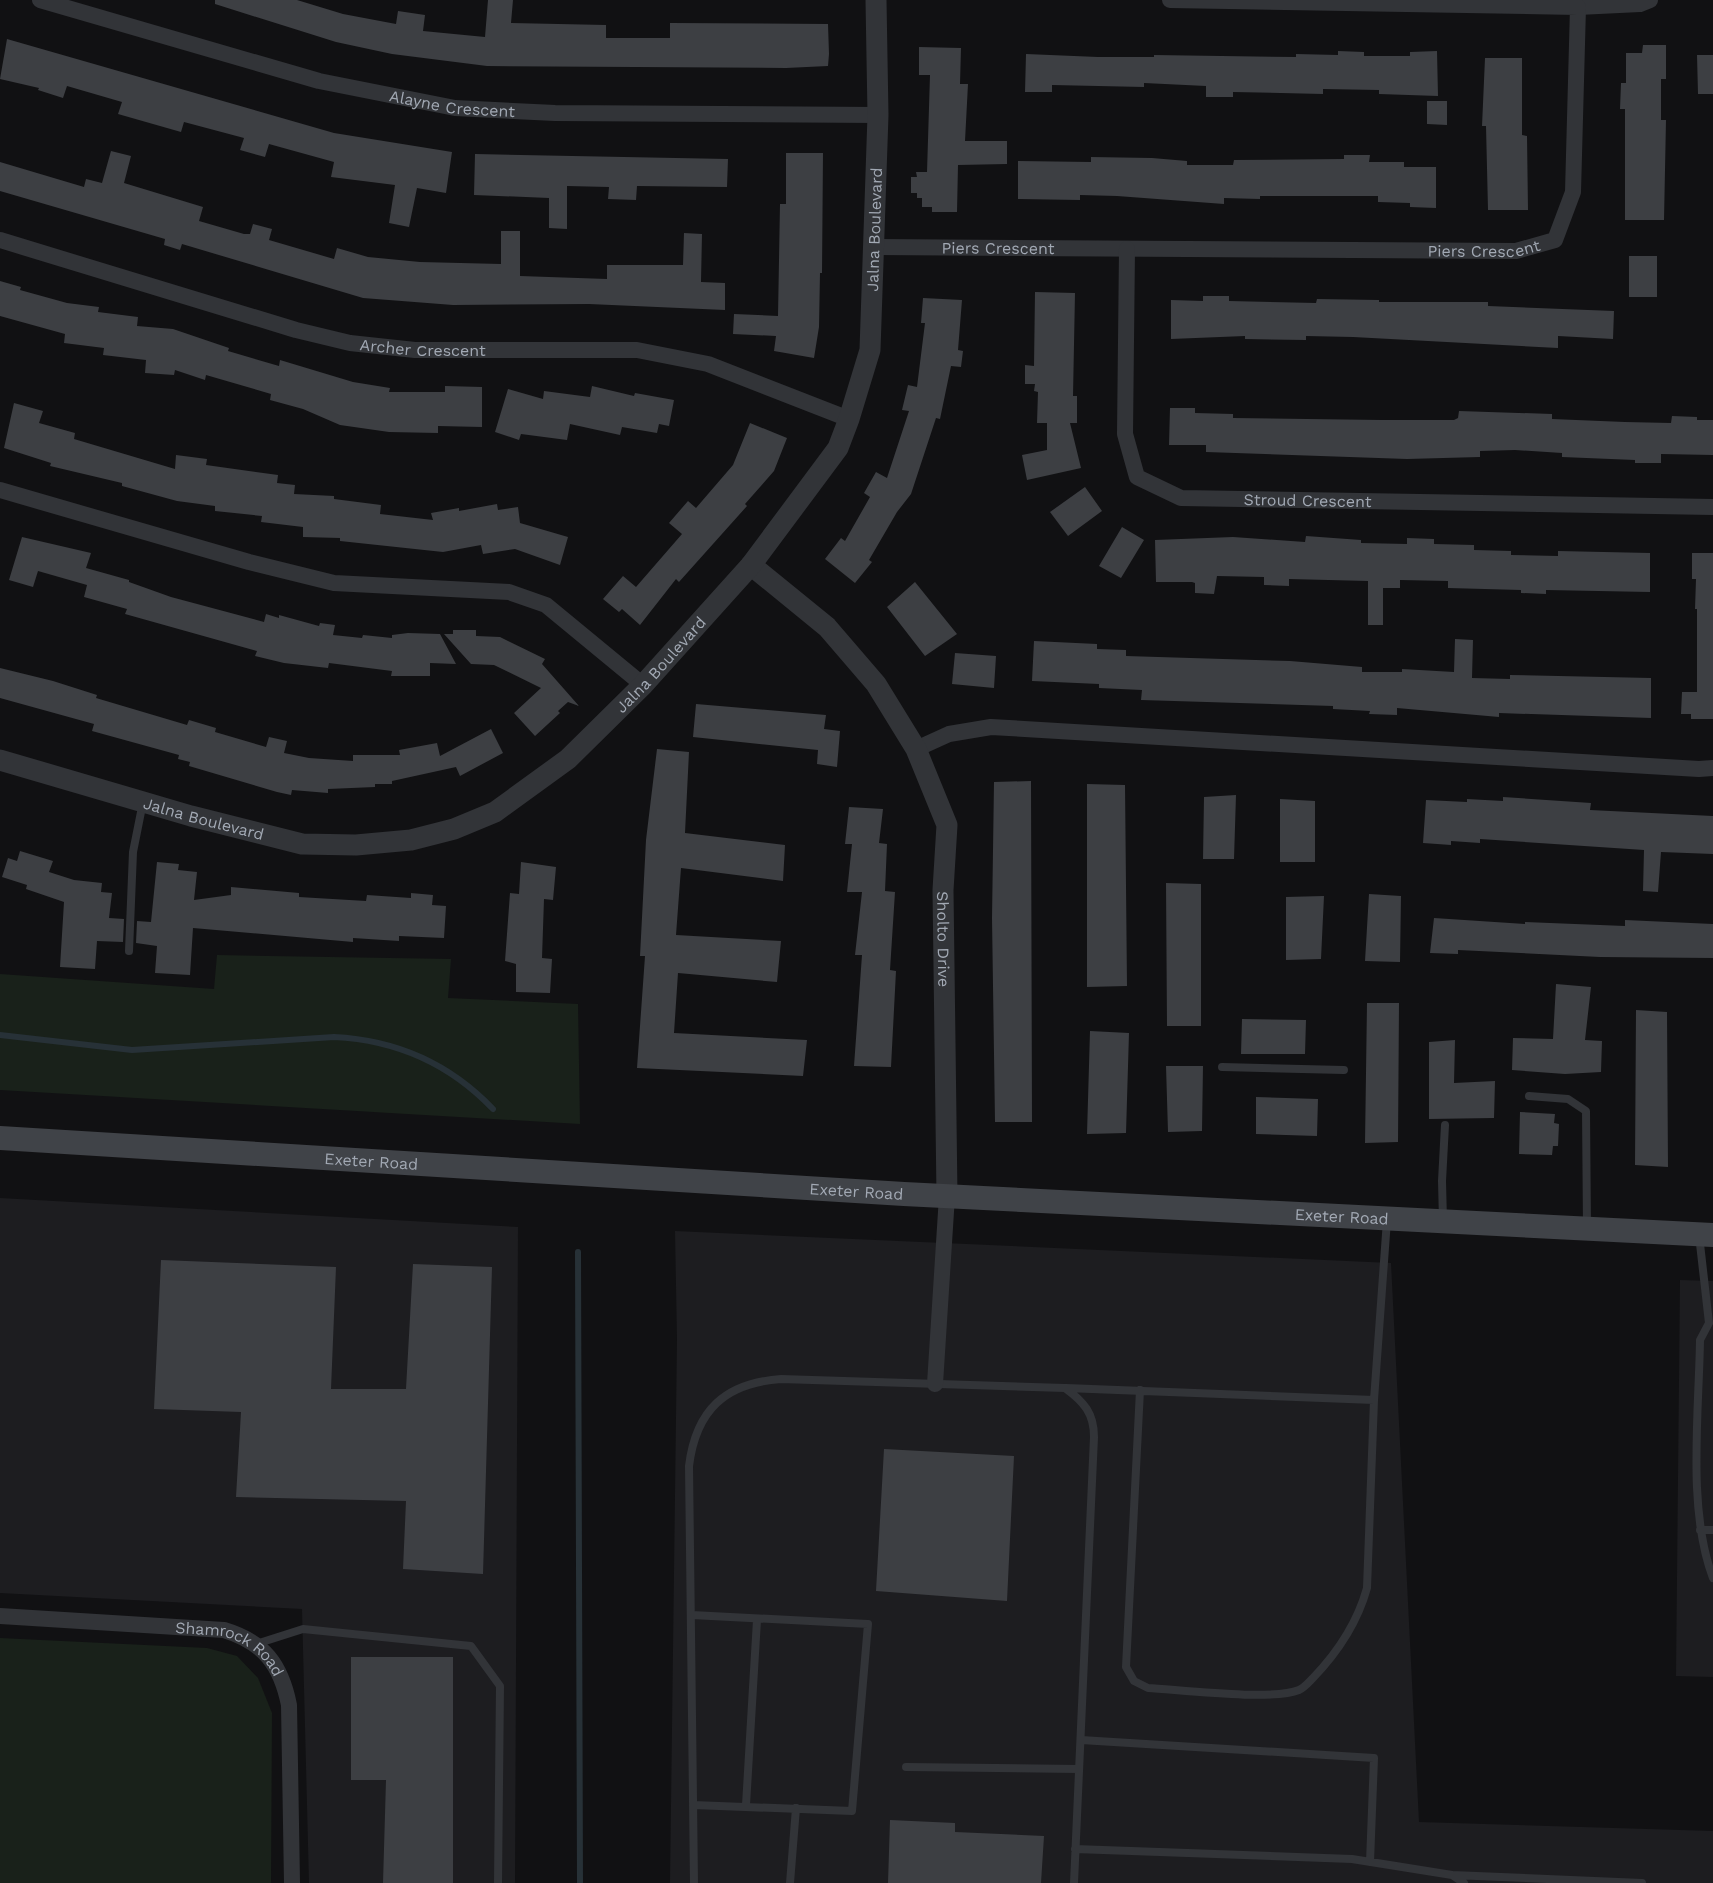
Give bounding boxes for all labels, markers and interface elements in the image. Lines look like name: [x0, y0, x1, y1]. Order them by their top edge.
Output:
street label: Alayne Crescent: [388, 86, 516, 121]
street label: Jalna Boulevard: [862, 167, 886, 292]
street label: Piers Crescent: [1427, 235, 1542, 260]
street label: Piers Crescent: [941, 238, 1055, 258]
street label: Archer Crescent: [359, 335, 486, 360]
street label: Stroud Crescent: [1243, 490, 1372, 511]
street label: Jalna Boulevard: [611, 612, 710, 716]
street label: Jalna Boulevard: [141, 793, 266, 844]
street label: Sholto Drive: [934, 891, 954, 987]
street label: Exeter Road: [324, 1149, 419, 1173]
street label: Exeter Road: [809, 1179, 904, 1203]
street label: Exeter Road: [1294, 1204, 1389, 1228]
street label: Shamrock Road: [175, 1617, 288, 1679]

